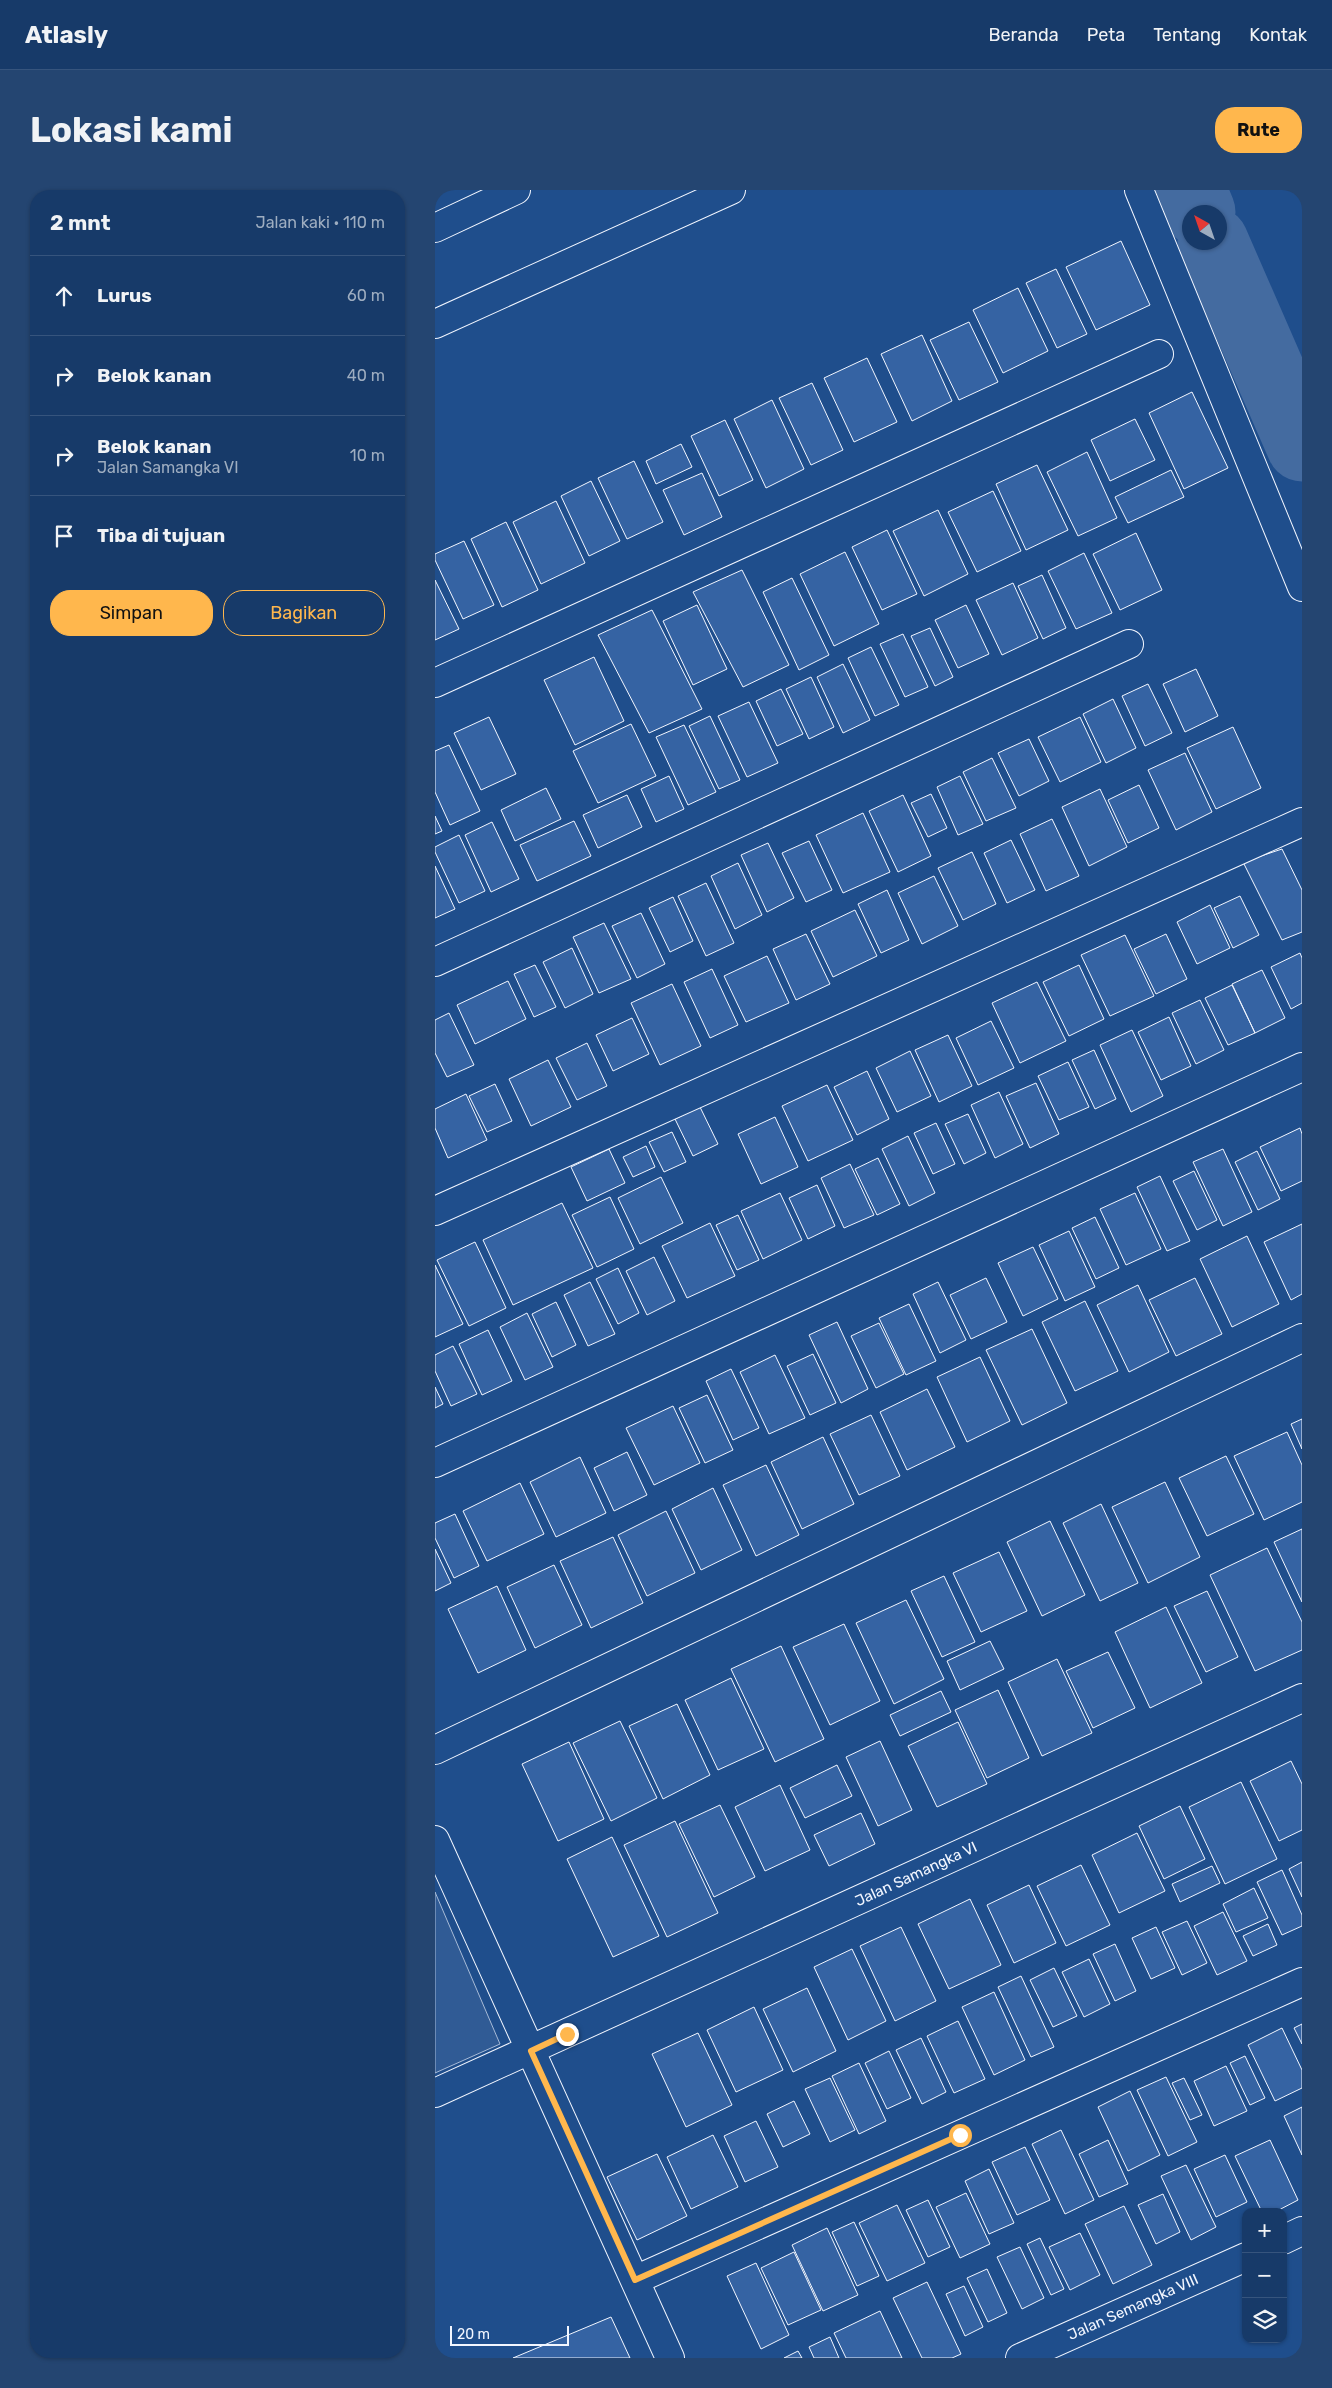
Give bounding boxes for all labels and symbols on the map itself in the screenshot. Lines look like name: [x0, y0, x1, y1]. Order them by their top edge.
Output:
north arrow: [1182, 205, 1227, 250]
street label: Jalan Samangka VI: [852, 1838, 980, 1910]
route end: [556, 2023, 579, 2046]
route start: [949, 2124, 972, 2147]
street label: Jalan Semangka VIII: [1065, 2270, 1201, 2344]
scale bar: [450, 2323, 569, 2346]

